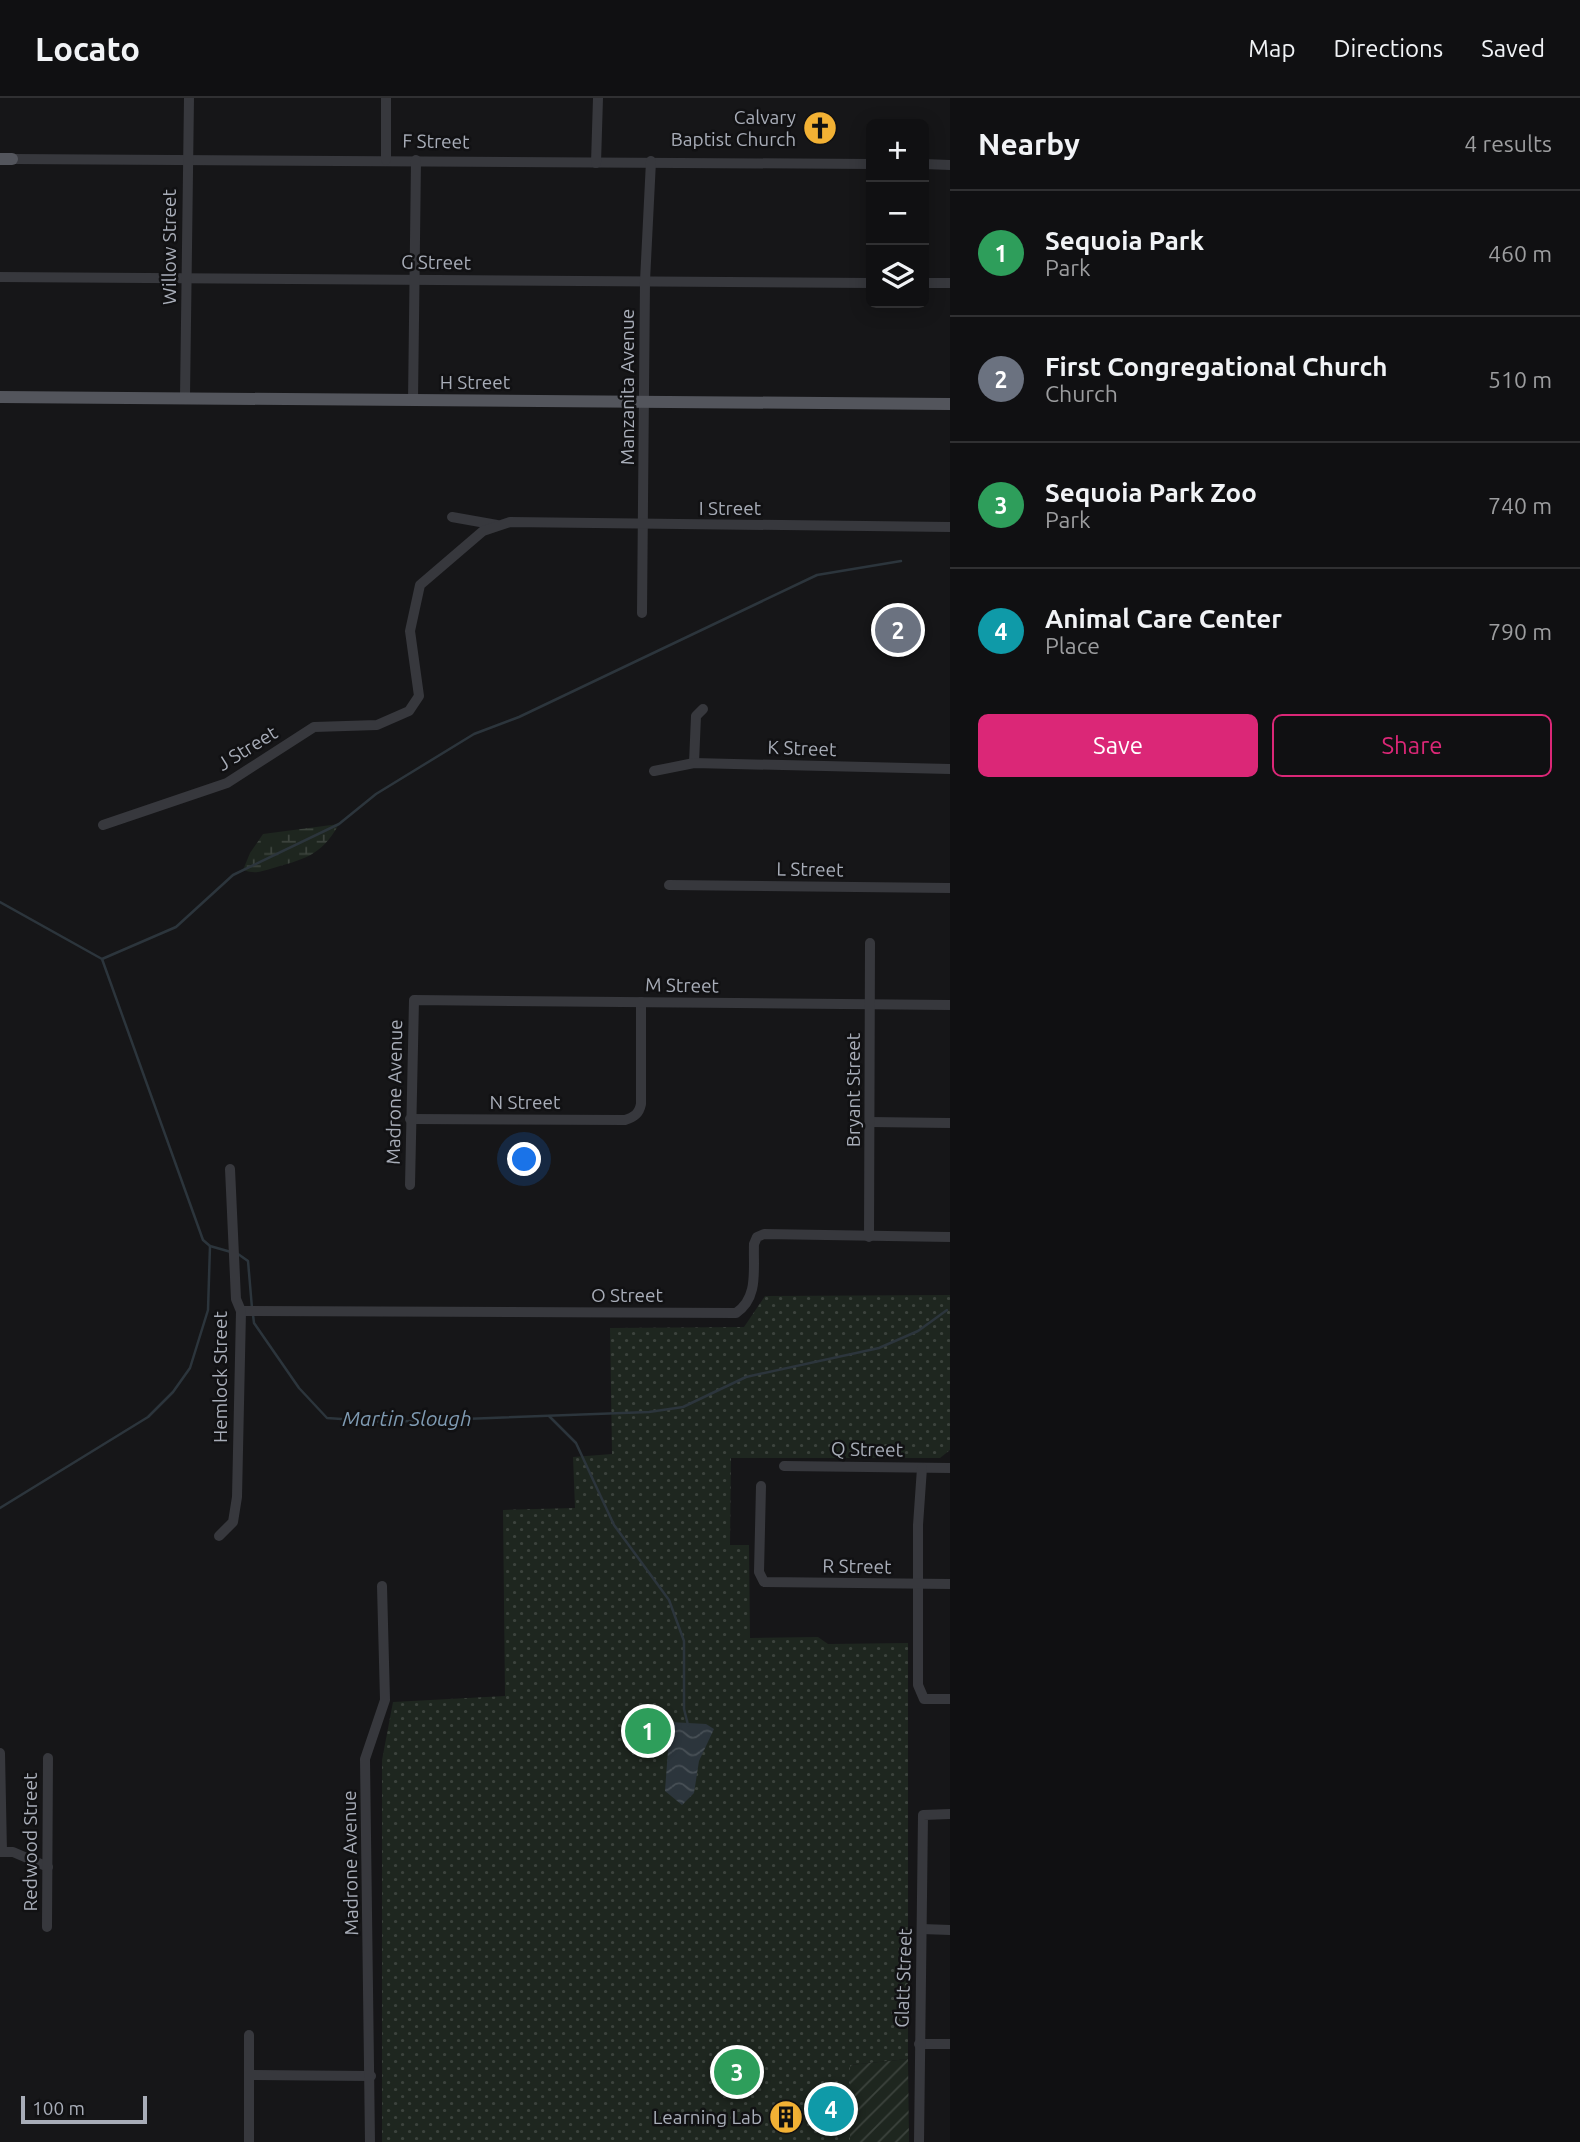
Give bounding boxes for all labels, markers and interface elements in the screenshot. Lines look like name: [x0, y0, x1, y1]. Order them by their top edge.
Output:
text: Locato: [35, 30, 140, 67]
text: Map: [1248, 35, 1295, 62]
text: Directions: [1333, 35, 1443, 62]
text: Saved: [1481, 35, 1545, 62]
place label: Calvary Baptist Church: [671, 106, 796, 150]
church icon: Calvary Baptist Church: [801, 109, 839, 147]
map controls: [866, 119, 929, 308]
button: +: [866, 119, 929, 182]
text: Nearby: [978, 127, 1080, 161]
street label: F Street: [402, 129, 470, 153]
text: 4 results: [1464, 131, 1552, 156]
button: −: [866, 182, 929, 245]
street label: Willow Street: [158, 189, 180, 305]
text: Sequoia Park: [1045, 226, 1204, 255]
text: 1: [995, 241, 1007, 266]
text: 460 m: [1488, 241, 1552, 266]
button: layers: [866, 245, 929, 308]
street label: G Street: [401, 250, 472, 274]
text: Park: [1045, 255, 1091, 280]
street label: Manzanita Avenue: [616, 309, 638, 465]
text: First Congregational Church: [1045, 352, 1388, 381]
text: 2: [995, 367, 1007, 392]
text: 510 m: [1488, 367, 1552, 392]
street label: H Street: [440, 371, 511, 393]
text: Church: [1045, 381, 1118, 406]
text: Sequoia Park Zoo: [1045, 478, 1257, 507]
text: 3: [995, 493, 1007, 518]
text: 740 m: [1488, 493, 1552, 518]
street label: I Street: [699, 497, 762, 519]
text: Park: [1045, 507, 1091, 532]
pin: 2: [875, 604, 921, 656]
text: Animal Care Center: [1045, 604, 1282, 633]
text: 4: [995, 619, 1007, 644]
text: 790 m: [1488, 619, 1552, 644]
text: Place: [1045, 633, 1100, 658]
button: Save: [978, 714, 1258, 777]
button: Share: [1272, 714, 1552, 777]
street label: J Street: [213, 721, 282, 775]
street label: K Street: [767, 736, 837, 760]
street label: L Street: [776, 857, 844, 881]
street label: M Street: [645, 973, 720, 997]
street label: Madrone Avenue: [382, 1019, 406, 1165]
street label: Bryant Street: [842, 1032, 864, 1147]
street label: N Street: [490, 1091, 561, 1113]
your location: [507, 1142, 541, 1176]
street label: O Street: [591, 1284, 664, 1306]
street label: Hemlock Street: [209, 1310, 231, 1443]
water label: Martin Slough: [342, 1406, 472, 1430]
street label: Q Street: [831, 1437, 904, 1461]
street label: R Street: [822, 1554, 892, 1578]
pin: 1: [625, 1705, 671, 1757]
street label: Redwood Street: [19, 1772, 41, 1911]
street label: Madrone Avenue: [338, 1790, 362, 1936]
street label: Glatt Street: [890, 1927, 916, 2028]
pin: 3: [714, 2046, 760, 2098]
pin: 4: [808, 2083, 854, 2135]
scale bar: [21, 2093, 147, 2125]
text: 100 m: [32, 2097, 85, 2119]
building icon: Learning Lab: [767, 2098, 805, 2136]
place label: Learning Lab: [653, 2106, 762, 2128]

